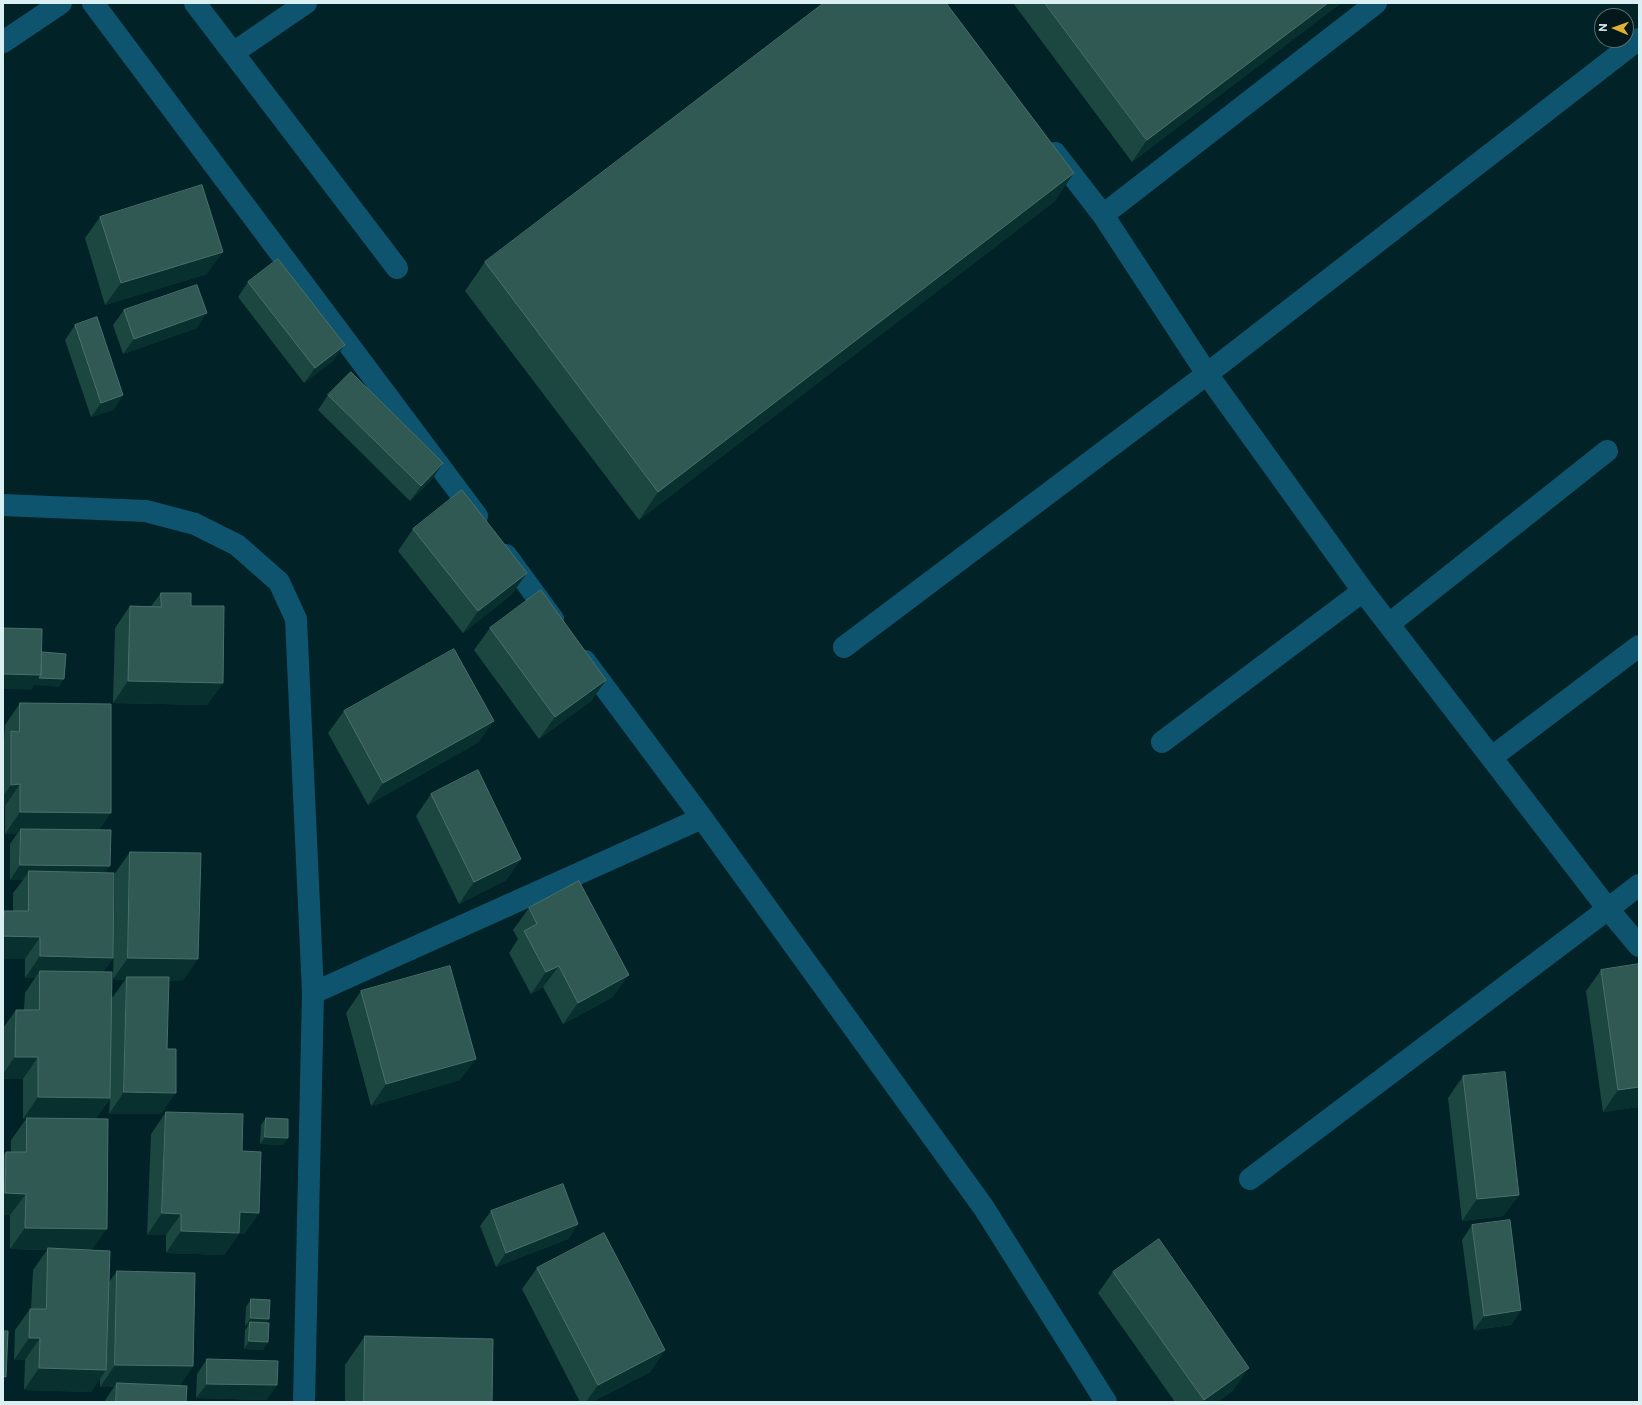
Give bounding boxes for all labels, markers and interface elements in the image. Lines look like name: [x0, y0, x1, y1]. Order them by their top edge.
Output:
north arrow: [1594, 8, 1634, 48]
text: N: [1597, 23, 1609, 32]

